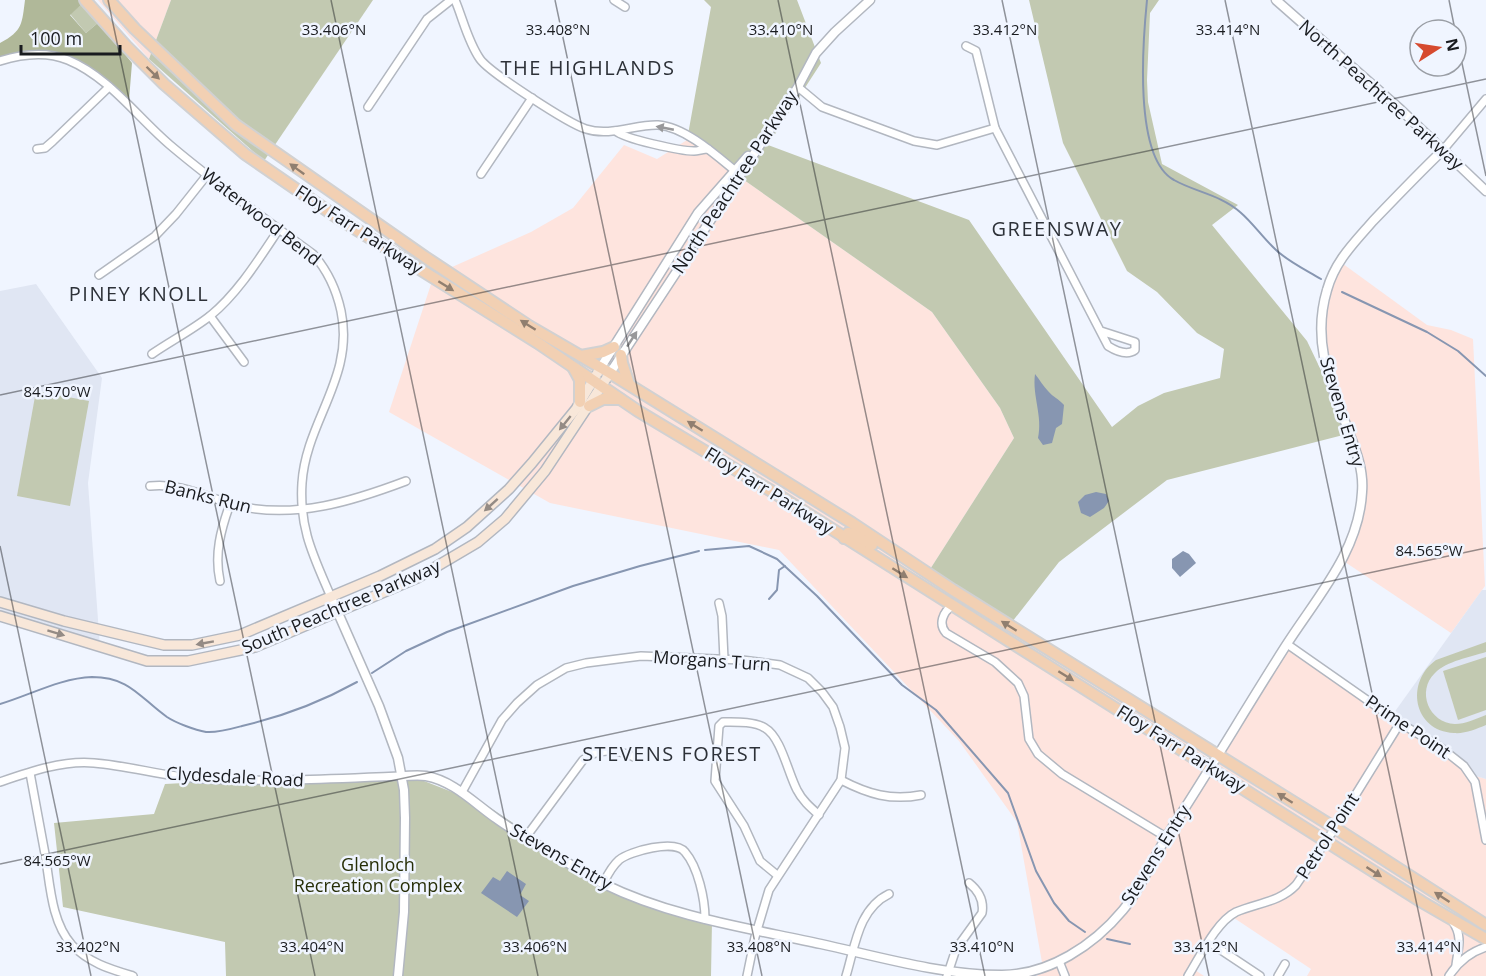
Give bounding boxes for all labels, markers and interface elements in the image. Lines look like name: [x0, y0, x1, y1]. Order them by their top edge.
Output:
street label: North Peachtree Parkway: [1294, 15, 1468, 175]
scale bar: [21, 18, 120, 56]
north arrow: [1408, 18, 1468, 78]
text: 33.406°N: [302, 19, 366, 39]
text: 33.408°N: [526, 19, 590, 39]
text: 33.410°N: [749, 19, 813, 39]
text: 33.412°N: [973, 19, 1037, 39]
text: 33.414°N: [1196, 19, 1260, 39]
text: 100 m: [30, 26, 82, 50]
district label: THE HIGHLANDS: [501, 54, 675, 81]
one-way arrow: [146, 66, 160, 80]
street label: North Peachtree Parkway: [666, 84, 803, 278]
one-way arrow: [655, 123, 674, 132]
street label: Waterwood Bend: [197, 162, 326, 270]
one-way arrow: [290, 163, 305, 175]
street label: Floy Farr Parkway: [291, 179, 429, 280]
district label: GREENSWAY: [992, 215, 1122, 242]
district label: PINEY KNOLL: [69, 280, 209, 307]
one-way arrow: [438, 281, 454, 292]
one-way arrow: [520, 319, 537, 330]
one-way arrow: [626, 331, 637, 347]
street label: Stevens Entry: [1315, 354, 1371, 470]
text: 84.570°W: [23, 381, 91, 401]
one-way arrow: [558, 415, 571, 431]
one-way arrow: [687, 421, 703, 432]
street label: Floy Farr Parkway: [701, 441, 839, 540]
street label: Banks Run: [162, 474, 254, 518]
one-way arrow: [484, 498, 499, 512]
text: 84.565°W: [1395, 540, 1463, 560]
street label: South Peachtree Parkway: [238, 553, 445, 659]
one-way arrow: [892, 568, 908, 579]
one-way arrow: [1001, 620, 1017, 631]
one-way arrow: [47, 629, 65, 638]
one-way arrow: [195, 639, 214, 648]
street label: Morgans Turn: [652, 644, 772, 676]
one-way arrow: [1058, 671, 1074, 682]
street label: Prime Point: [1361, 689, 1456, 763]
street label: Floy Farr Parkway: [1113, 699, 1251, 798]
district label: STEVENS FOREST: [582, 740, 762, 767]
street label: Clydesdale Road: [166, 760, 305, 792]
street label: Petrol Point: [1290, 788, 1364, 883]
one-way arrow: [1277, 792, 1293, 803]
street label: Stevens Entry: [1115, 799, 1196, 909]
street label: Stevens Entry: [506, 817, 618, 895]
text: 84.565°W: [23, 850, 91, 870]
park label: Glenloch Recreation Complex: [294, 852, 463, 897]
one-way arrow: [1366, 866, 1383, 877]
one-way arrow: [1433, 891, 1450, 902]
text: 33.402°N: [56, 936, 120, 956]
text: 33.404°N: [280, 936, 344, 956]
text: 33.406°N: [503, 936, 567, 956]
text: 33.408°N: [727, 936, 791, 956]
text: 33.410°N: [950, 936, 1014, 956]
text: 33.412°N: [1174, 936, 1238, 956]
text: 33.414°N: [1397, 936, 1461, 956]

